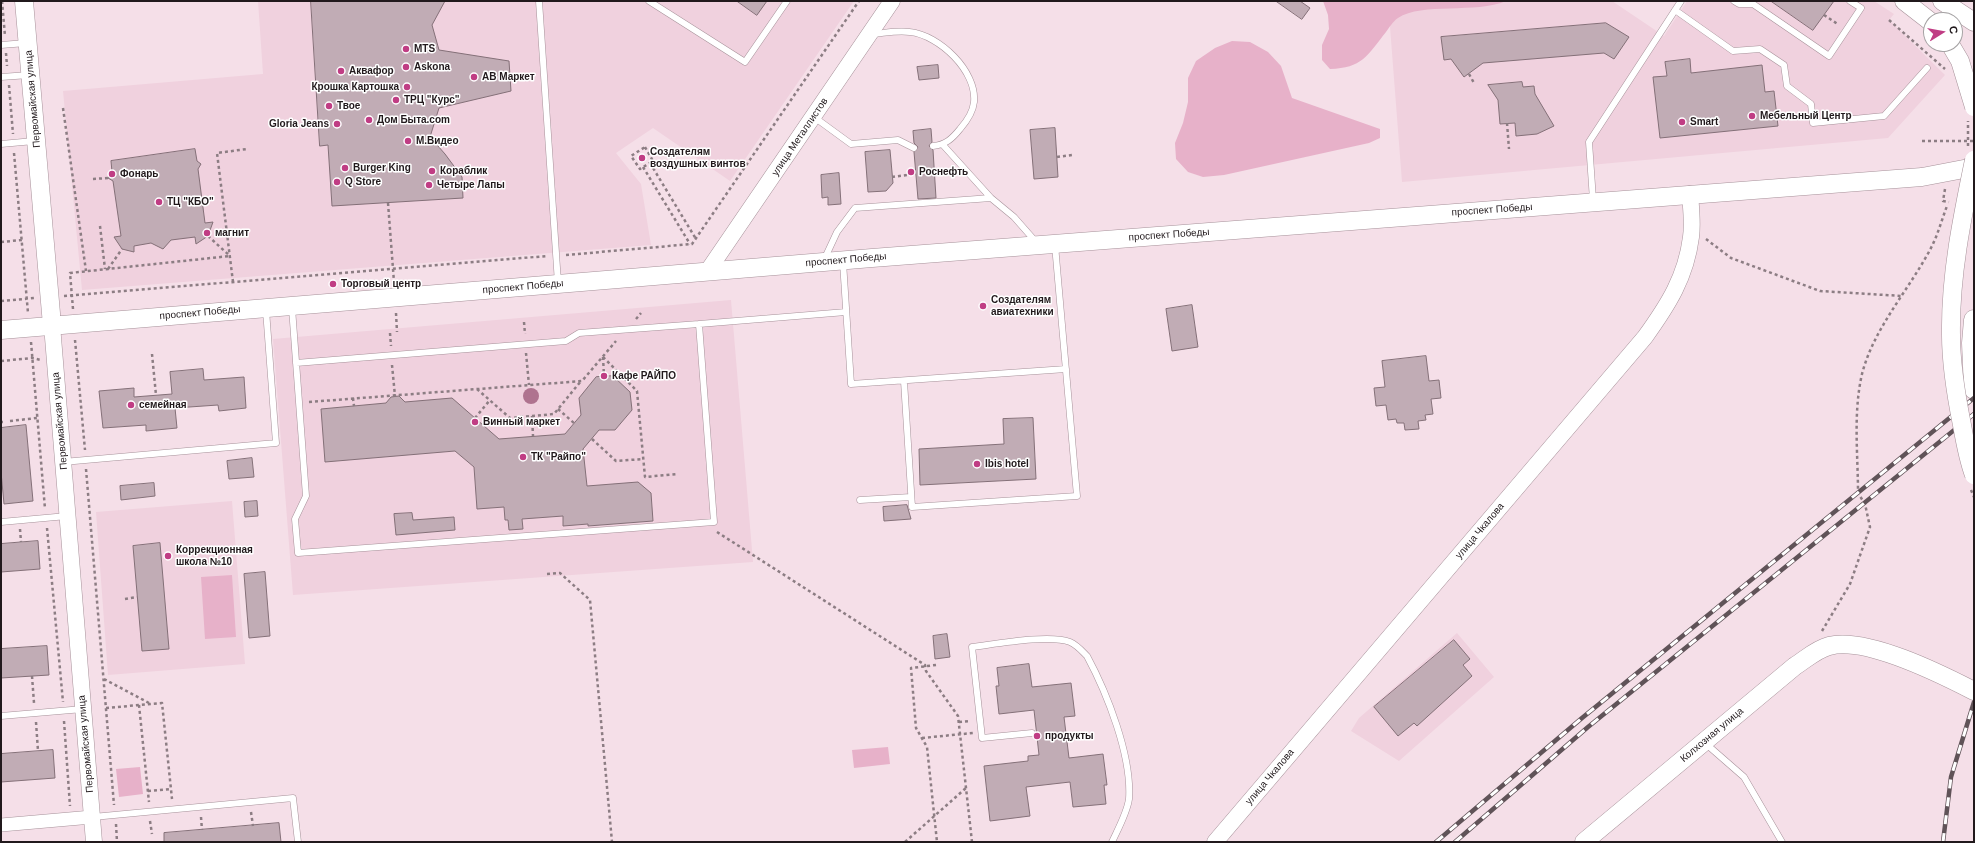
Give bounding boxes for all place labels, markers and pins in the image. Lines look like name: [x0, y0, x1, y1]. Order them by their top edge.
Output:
place label: MTS: [414, 43, 435, 55]
marker: MTS: [401, 44, 411, 54]
place label: Askona: [414, 61, 450, 73]
marker: Askona: [401, 62, 411, 72]
place label: Аквафор: [349, 65, 394, 77]
marker: Аквафор: [336, 66, 346, 76]
place label: АВ Маркет: [482, 71, 535, 83]
marker: АВ Маркет: [469, 72, 479, 82]
place label: Крошка Картошка: [311, 81, 399, 93]
marker: Крошка Картошка: [402, 82, 412, 92]
place label: ТРЦ "Курс": [404, 94, 460, 106]
marker: ТРЦ "Курс": [391, 95, 401, 105]
place label: Твое: [337, 100, 360, 112]
marker: Твое: [324, 101, 334, 111]
place label: Мебельный Центр: [1760, 110, 1852, 122]
marker: Мебельный Центр: [1747, 111, 1757, 121]
place label: Дом Быта.com: [377, 114, 450, 126]
marker: Дом Быта.com: [364, 115, 374, 125]
place label: Smart: [1690, 116, 1718, 128]
marker: Smart: [1677, 117, 1687, 127]
place label: Gloria Jeans: [269, 118, 329, 130]
marker: Gloria Jeans: [332, 119, 342, 129]
place label: М.Видео: [416, 135, 458, 147]
marker: М.Видео: [403, 136, 413, 146]
place label: Создателям воздушных винтов: [650, 146, 746, 170]
marker: Создателям воздушных винтов: [637, 153, 647, 163]
place label: Burger King: [353, 162, 411, 174]
marker: Burger King: [340, 163, 350, 173]
place label: Кораблик: [440, 165, 487, 177]
marker: Кораблик: [427, 166, 437, 176]
place label: Роснефть: [919, 166, 968, 178]
marker: Роснефть: [906, 167, 916, 177]
place label: Фонарь: [120, 168, 159, 180]
marker: Фонарь: [107, 169, 117, 179]
place label: Q Store: [345, 176, 381, 188]
marker: Q Store: [332, 177, 342, 187]
place label: Четыре Лапы: [437, 179, 505, 191]
marker: Четыре Лапы: [424, 180, 434, 190]
place label: ТЦ "КБО": [167, 196, 214, 208]
marker: ТЦ "КБО": [154, 197, 164, 207]
place label: магнит: [215, 227, 249, 239]
marker: магнит: [202, 228, 212, 238]
place label: Торговый центр: [341, 278, 421, 290]
marker: Торговый центр: [328, 279, 338, 289]
place label: Создателям авиатехники: [991, 294, 1054, 318]
marker: Создателям авиатехники: [978, 301, 988, 311]
place label: Кафе РАЙПО: [612, 370, 676, 382]
marker: Кафе РАЙПО: [599, 371, 609, 381]
place label: семейная: [139, 399, 187, 411]
marker: семейная: [126, 400, 136, 410]
place label: Винный маркет: [483, 416, 560, 428]
marker: Винный маркет: [470, 417, 480, 427]
place label: ТК "Райпо": [531, 451, 586, 463]
marker: ТК "Райпо": [518, 452, 528, 462]
place label: Ibis hotel: [985, 458, 1029, 470]
marker: Ibis hotel: [972, 459, 982, 469]
place label: Коррекционная школа №10: [176, 544, 253, 568]
marker: Коррекционная школа №10: [163, 551, 173, 561]
place label: продукты: [1045, 730, 1094, 742]
marker: продукты: [1032, 731, 1042, 741]

